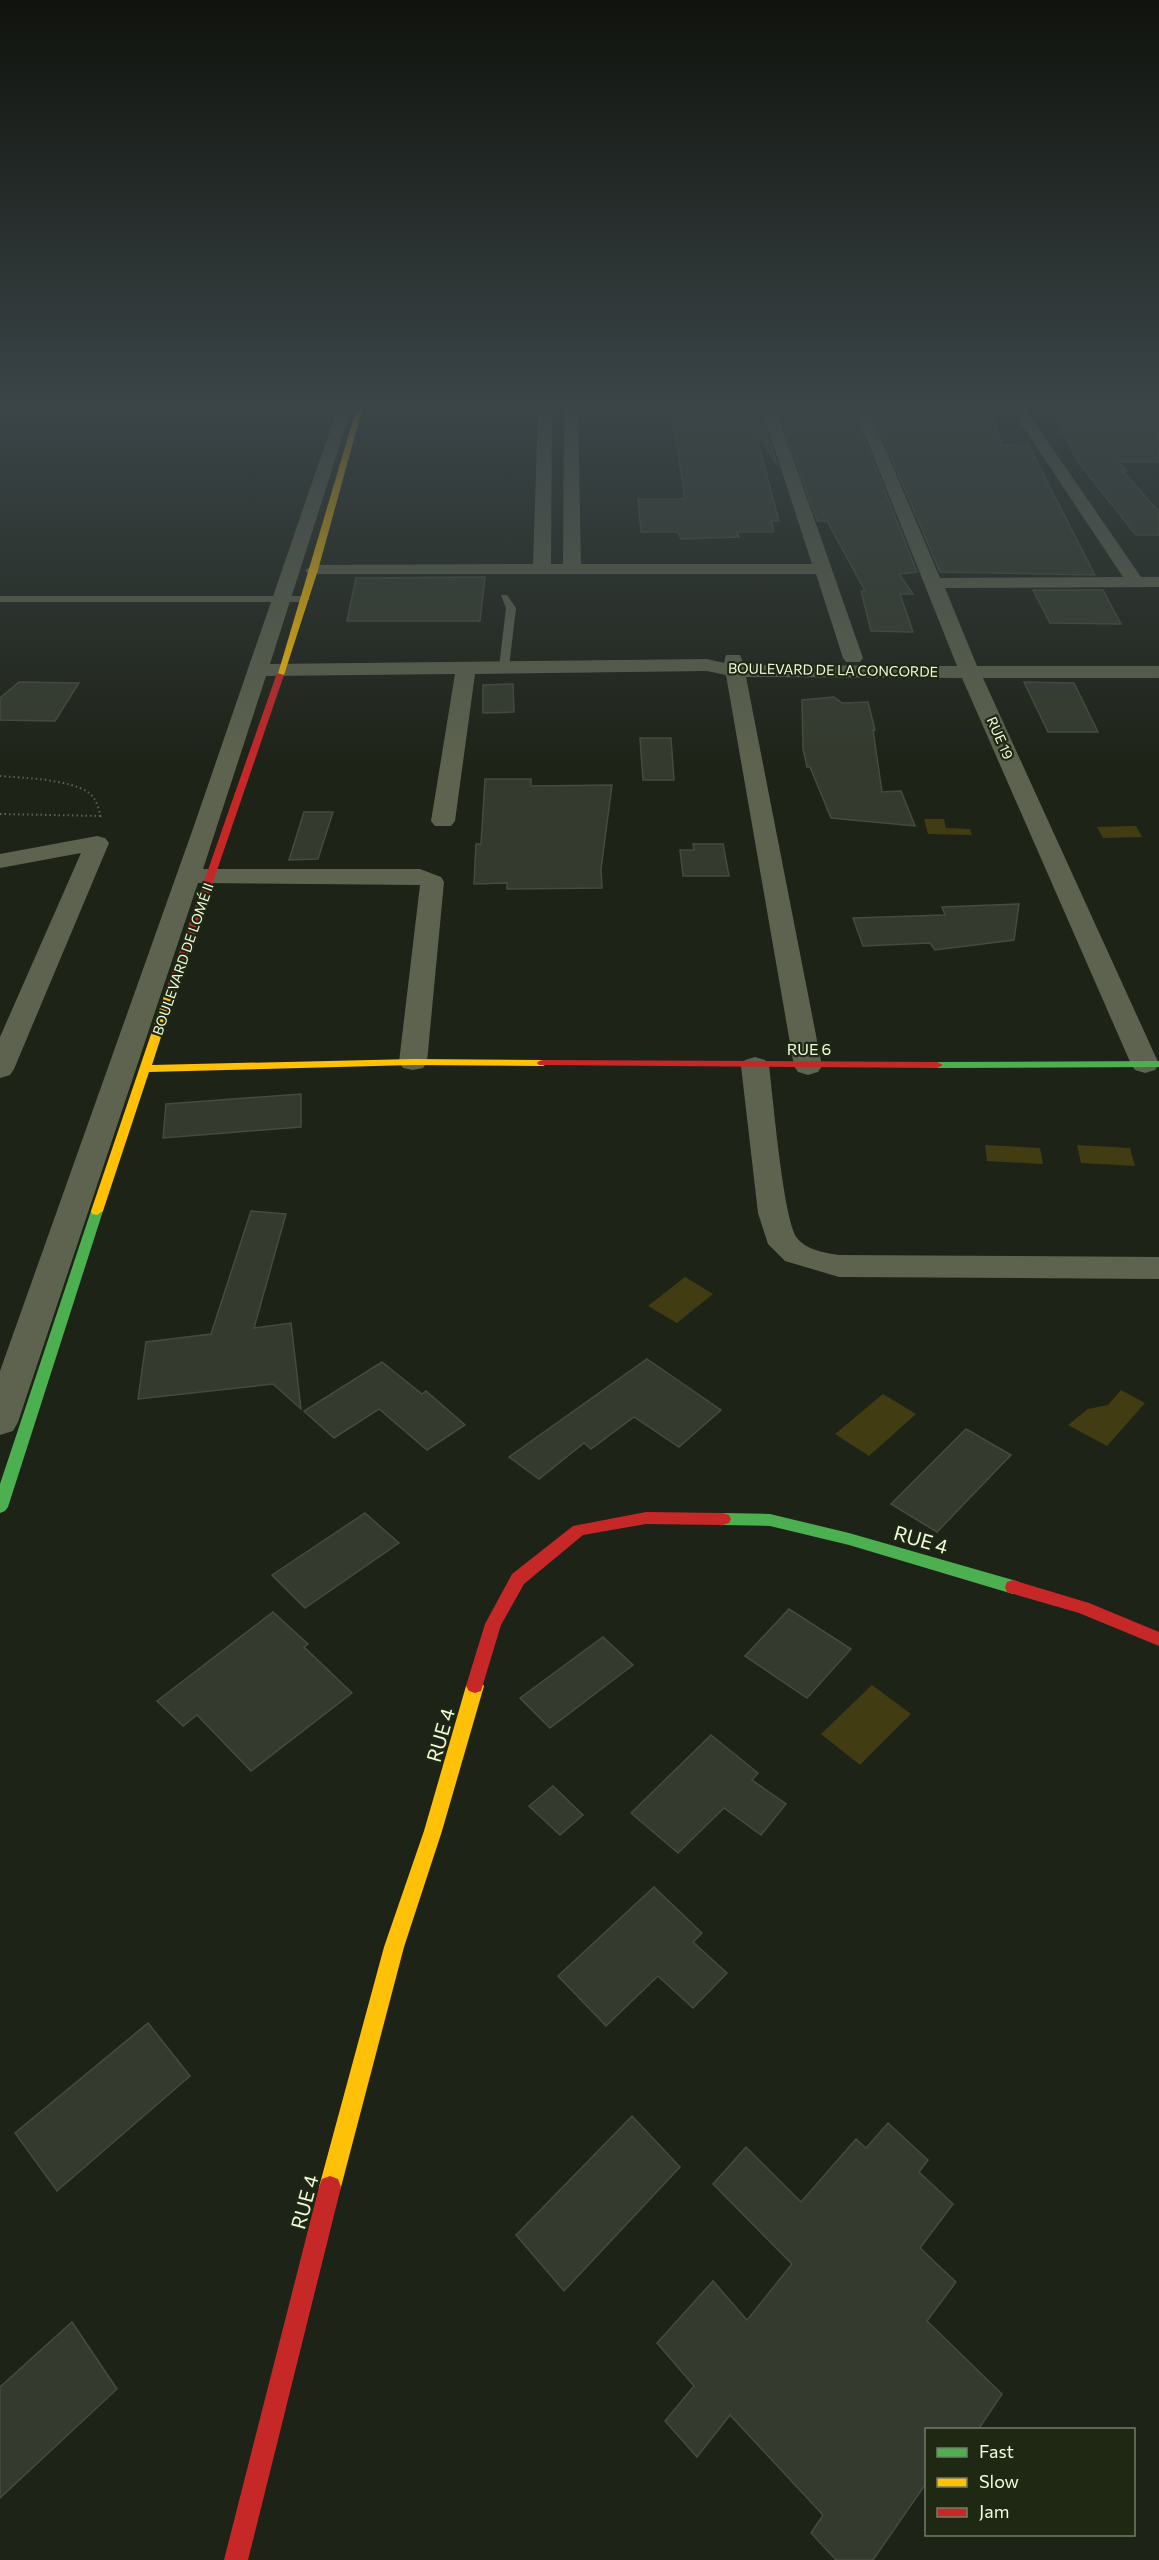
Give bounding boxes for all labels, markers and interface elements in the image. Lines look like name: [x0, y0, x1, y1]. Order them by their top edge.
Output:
street label: BOULEVARD DE LA CONCORDE: [728, 659, 938, 680]
street label: RUE 19: [984, 714, 1017, 762]
street label: BOULEVARD DE LOMÉ II: [148, 880, 217, 1037]
street label: RUE 6: [787, 1039, 831, 1058]
street label: RUE 4: [891, 1520, 951, 1558]
street label: RUE 4: [421, 1705, 459, 1765]
street label: RUE 4: [285, 2172, 323, 2232]
legend: [925, 2428, 1135, 2536]
text: Fast: [979, 2440, 1014, 2462]
text: Slow: [979, 2470, 1019, 2492]
text: Jam: [979, 2500, 1009, 2522]

